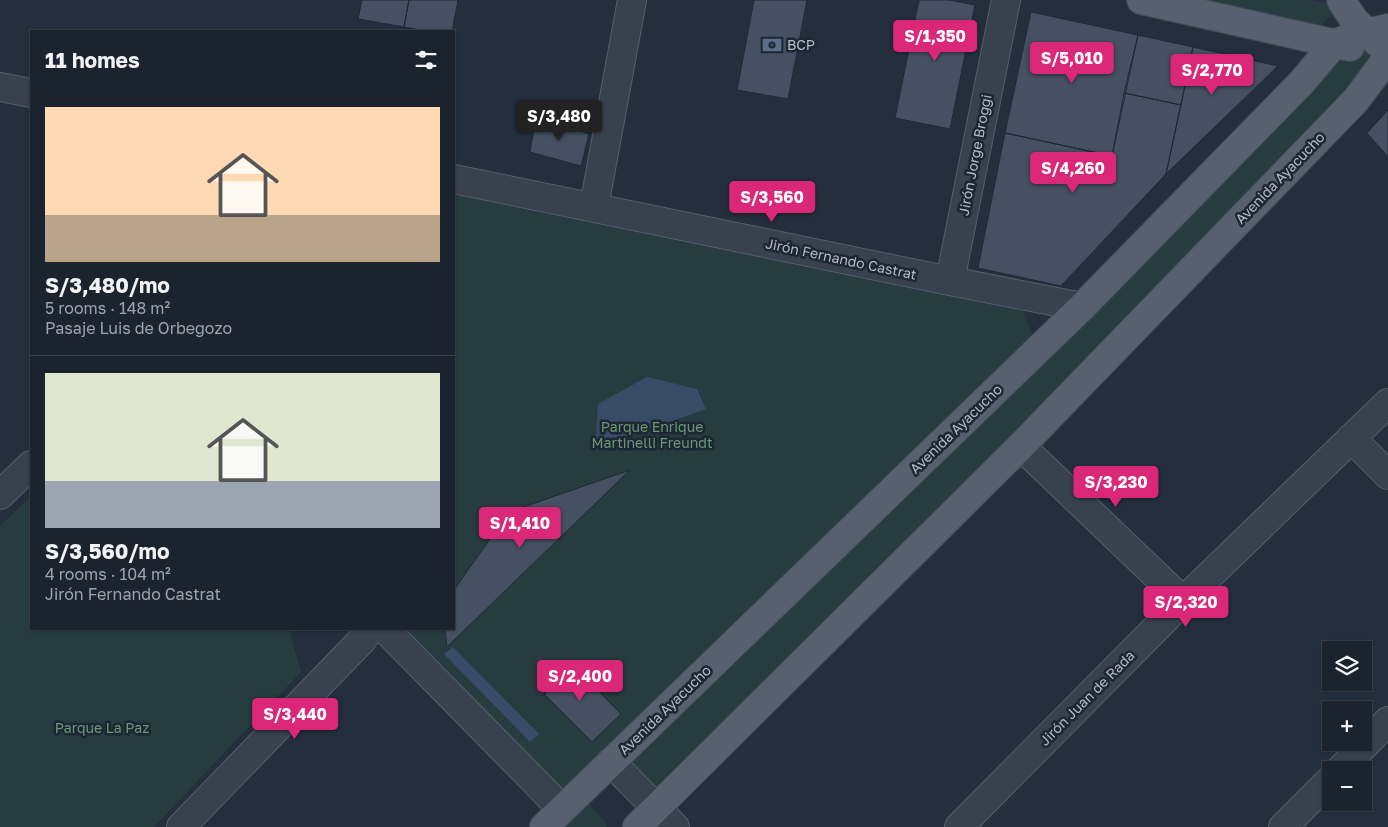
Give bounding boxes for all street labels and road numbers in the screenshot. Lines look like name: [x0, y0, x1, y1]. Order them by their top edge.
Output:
street label: Jirón Jorge Broggi: [954, 93, 995, 217]
street label: Avenida Ayacucho: [1231, 128, 1328, 227]
street label: Jirón Fernando Castrat: [764, 234, 918, 283]
street label: Avenida Ayacucho: [906, 380, 1005, 477]
street label: Jirón Juan de Rada: [1036, 647, 1138, 749]
street label: Avenida Ayacucho: [615, 661, 714, 758]

